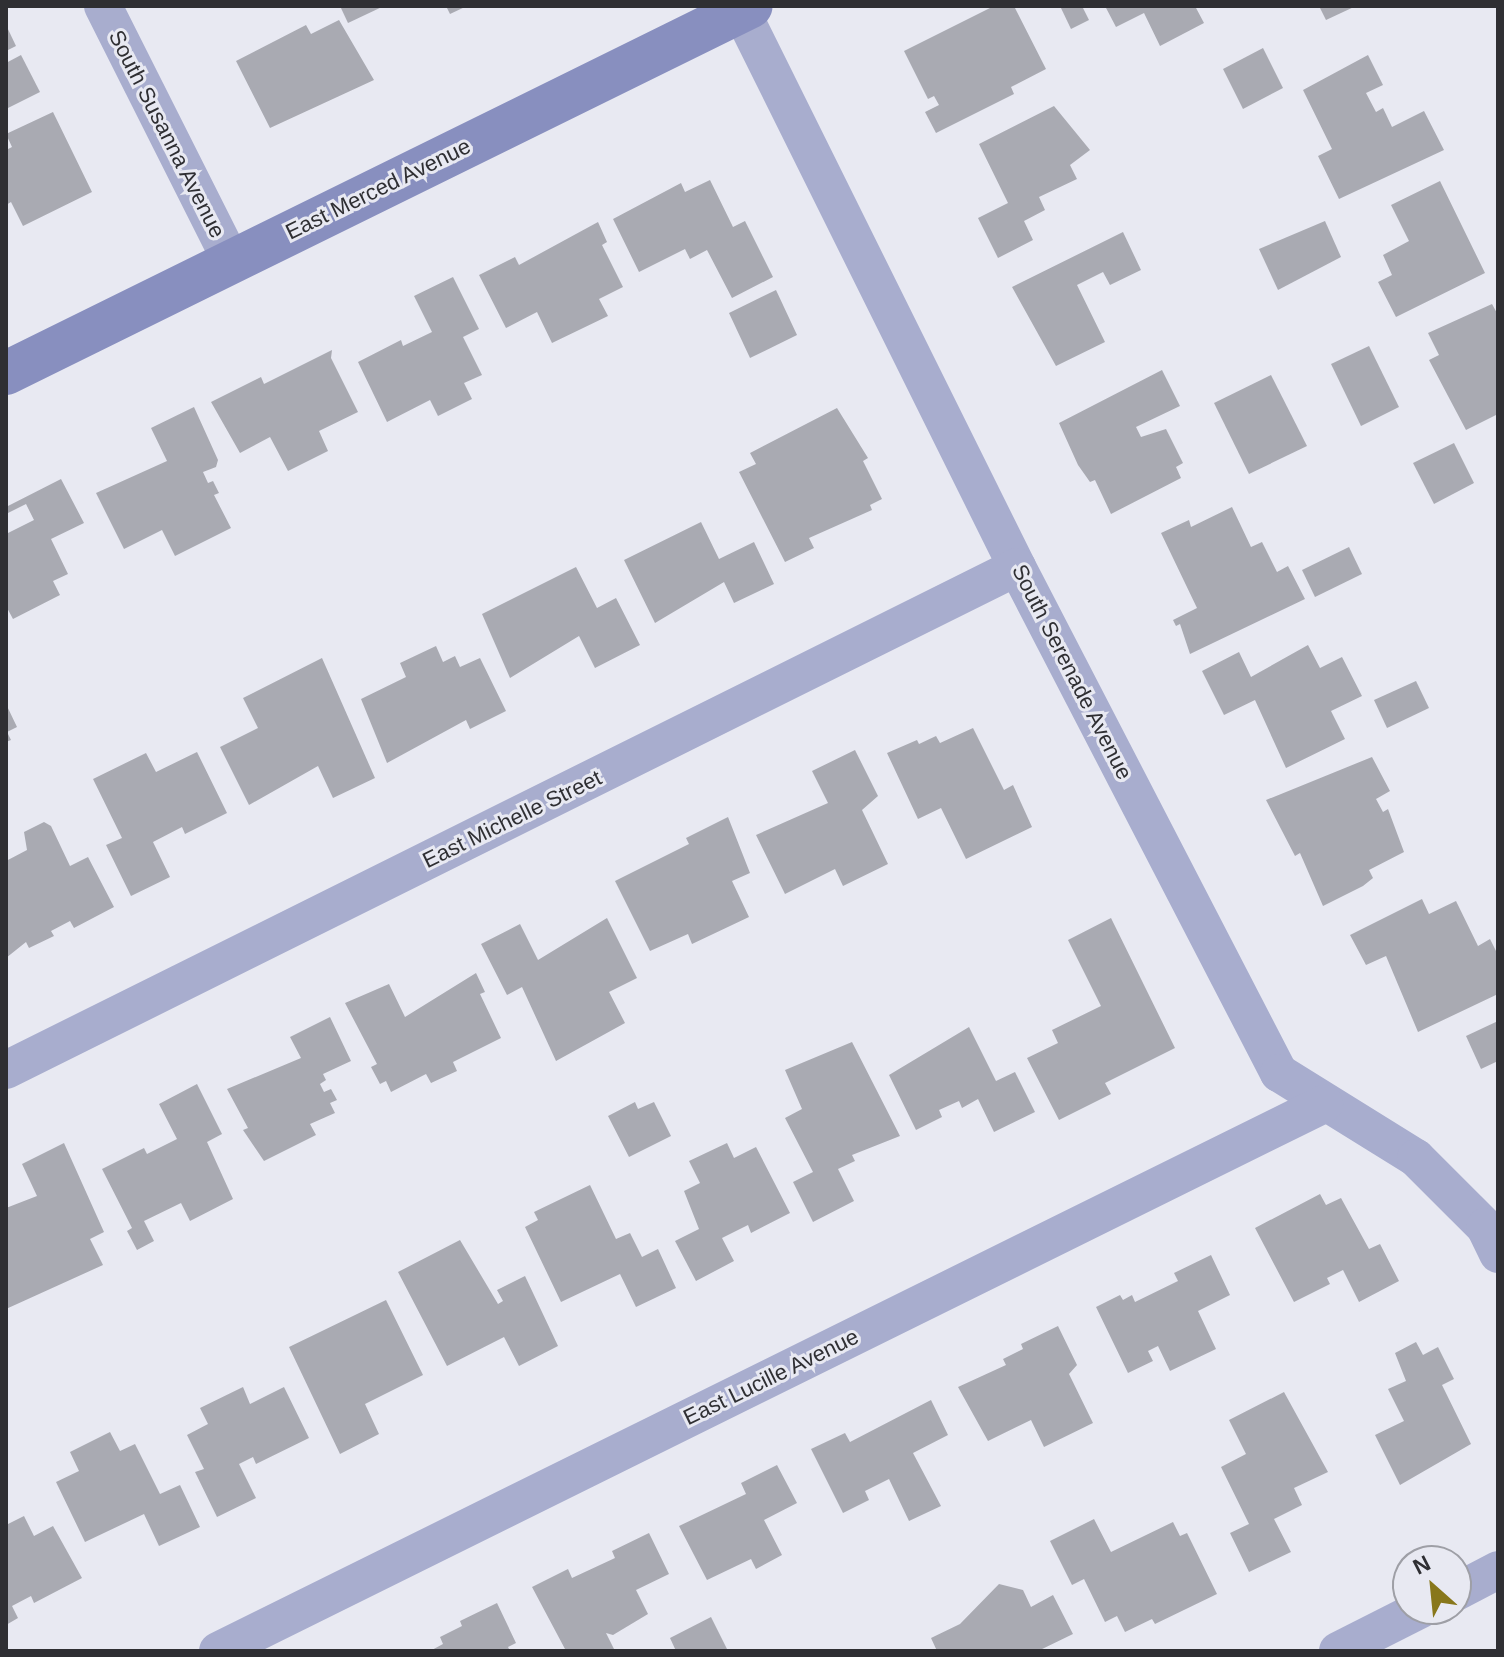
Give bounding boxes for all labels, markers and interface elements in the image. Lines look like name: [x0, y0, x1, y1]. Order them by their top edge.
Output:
street label: South Susanna Avenue: [103, 25, 231, 243]
street label: East Merced Avenue: [281, 132, 475, 246]
street label: South Serenade Avenue: [1006, 559, 1138, 785]
street label: East Michelle Street: [418, 764, 606, 874]
street label: East Lucille Avenue: [679, 1323, 863, 1431]
north arrow: [1392, 1545, 1472, 1625]
text: N: [1409, 1550, 1435, 1580]

